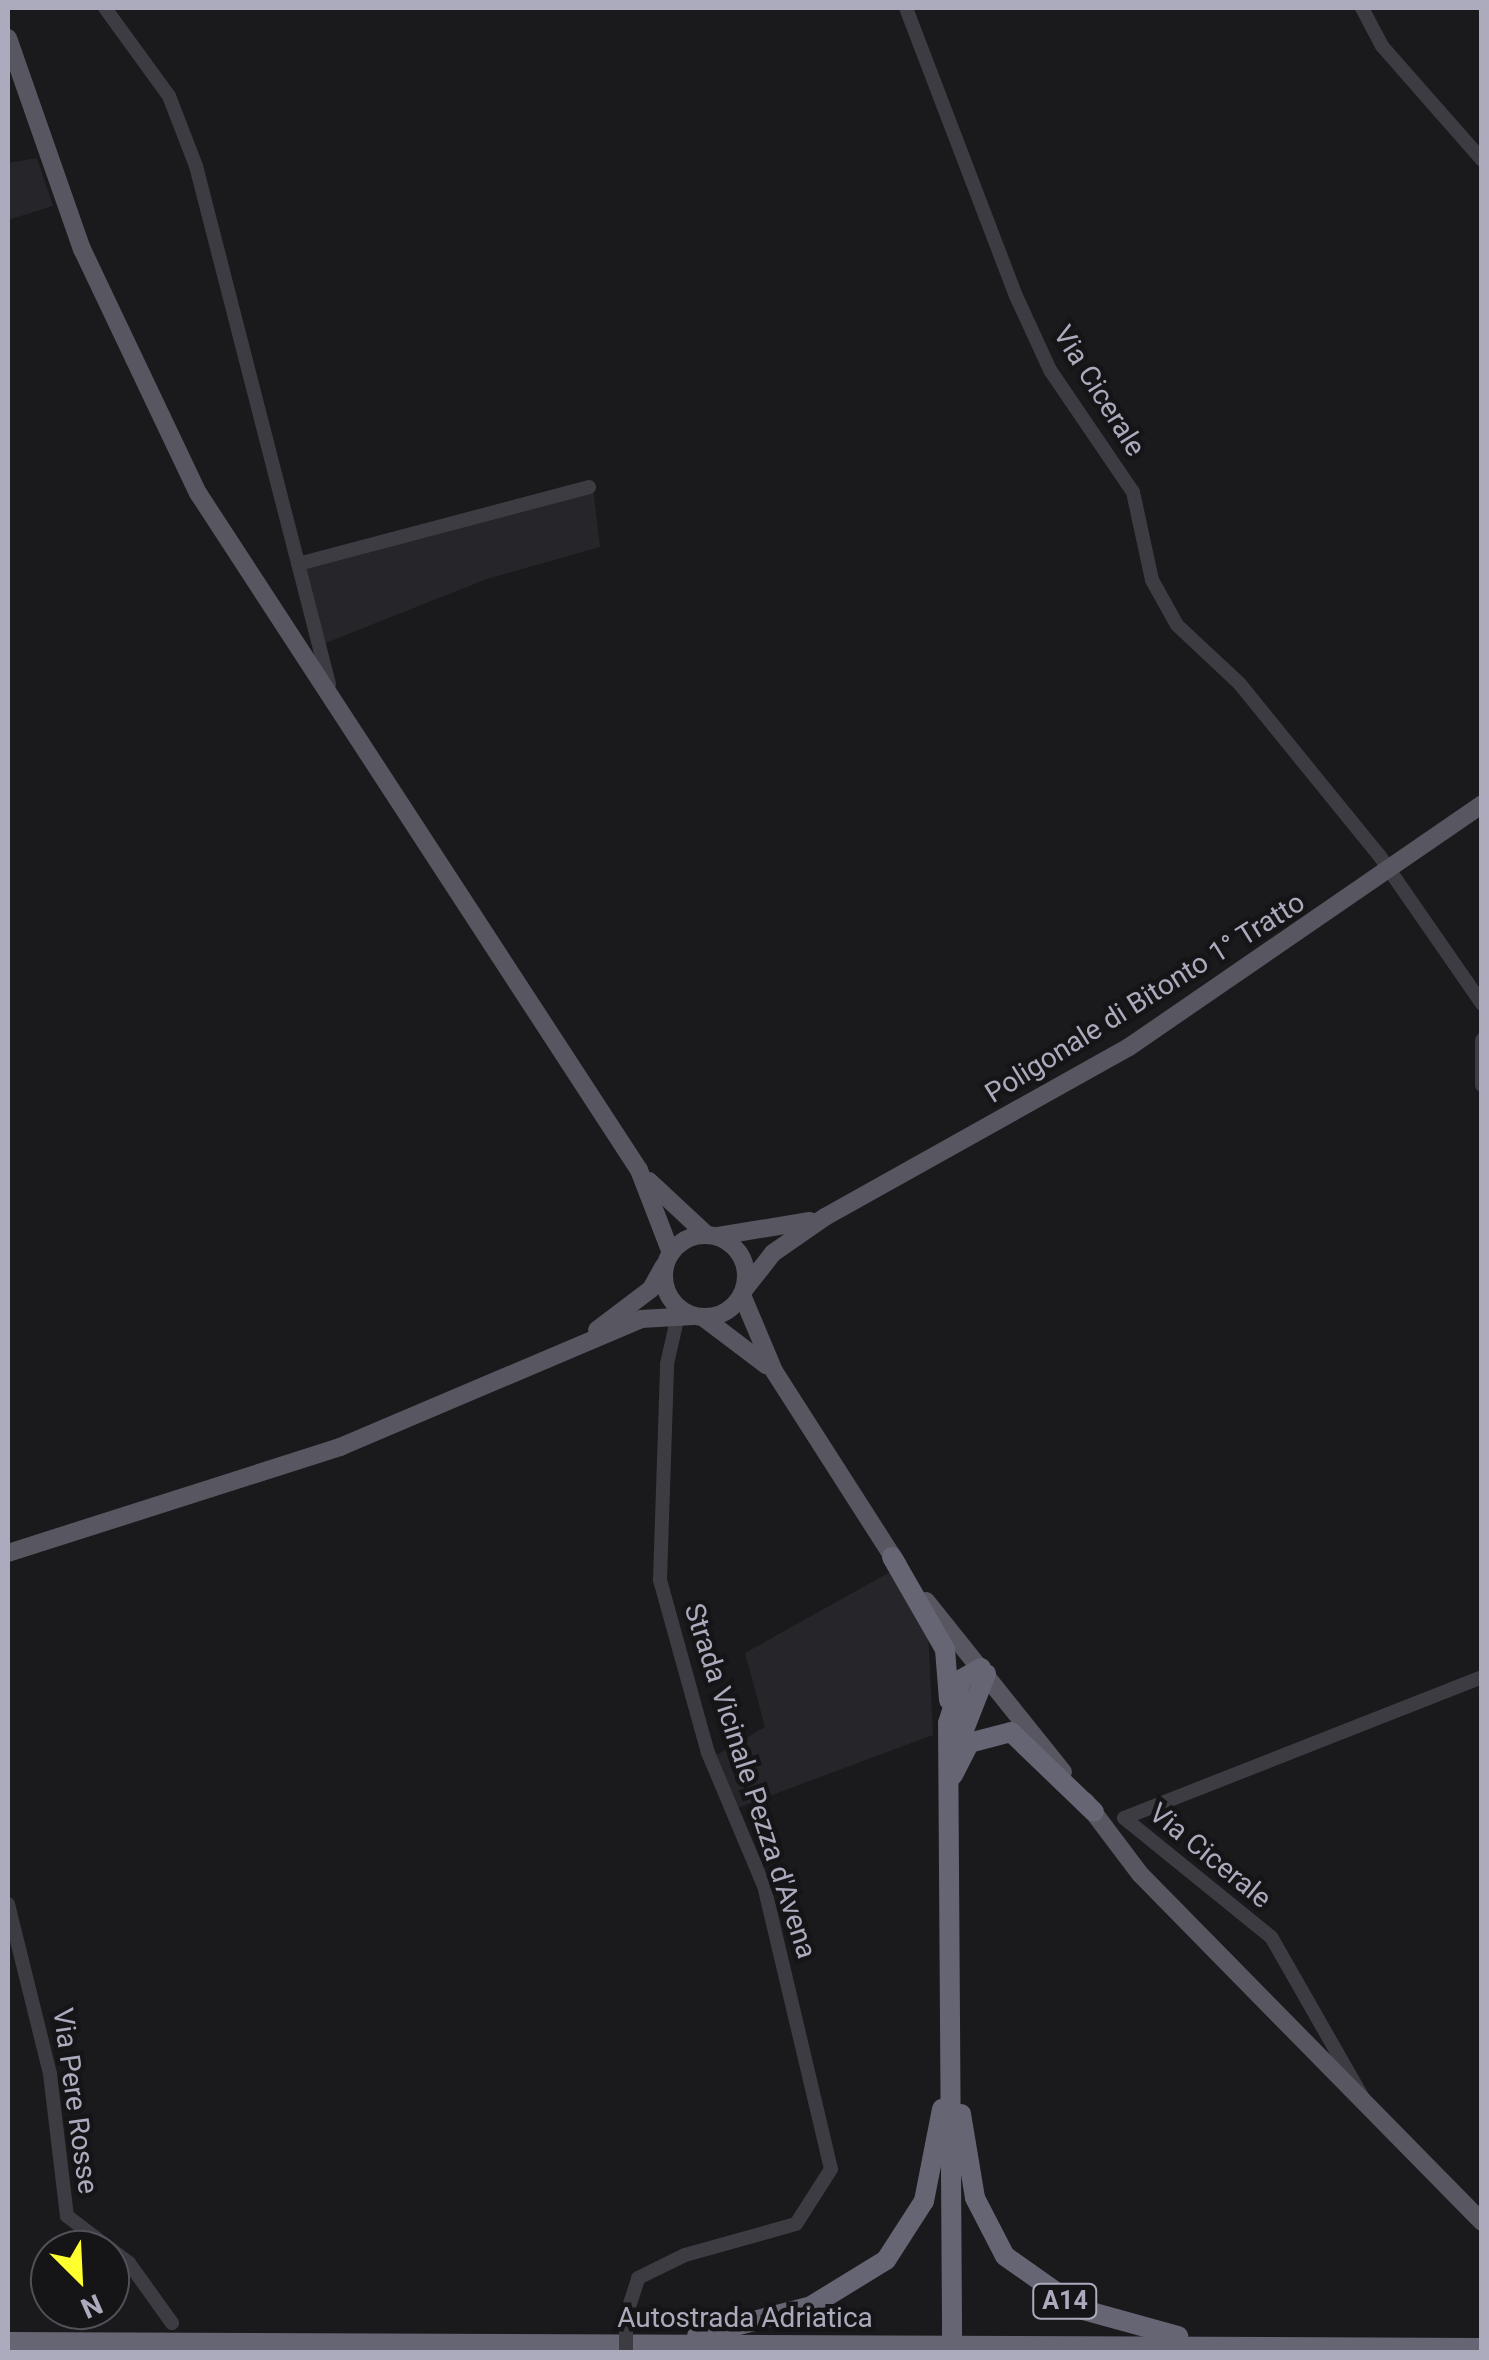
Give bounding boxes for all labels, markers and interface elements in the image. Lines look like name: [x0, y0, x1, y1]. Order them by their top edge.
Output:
street label: Via Cicerale: [1046, 320, 1152, 462]
street label: Poligonale di Bitonto 1° Tratto: [979, 885, 1311, 1111]
street label: Strada Vicinale Pezza d'Avena: [677, 1599, 823, 1963]
street label: Via Cicerale: [1142, 1797, 1278, 1915]
street label: Via Pere Rosse: [45, 2006, 105, 2196]
north arrow: [30, 2230, 130, 2330]
road number: A14: [1030, 2281, 1100, 2321]
text: N: [76, 2287, 107, 2325]
street label: Autostrada Adriatica: [617, 2301, 873, 2335]

